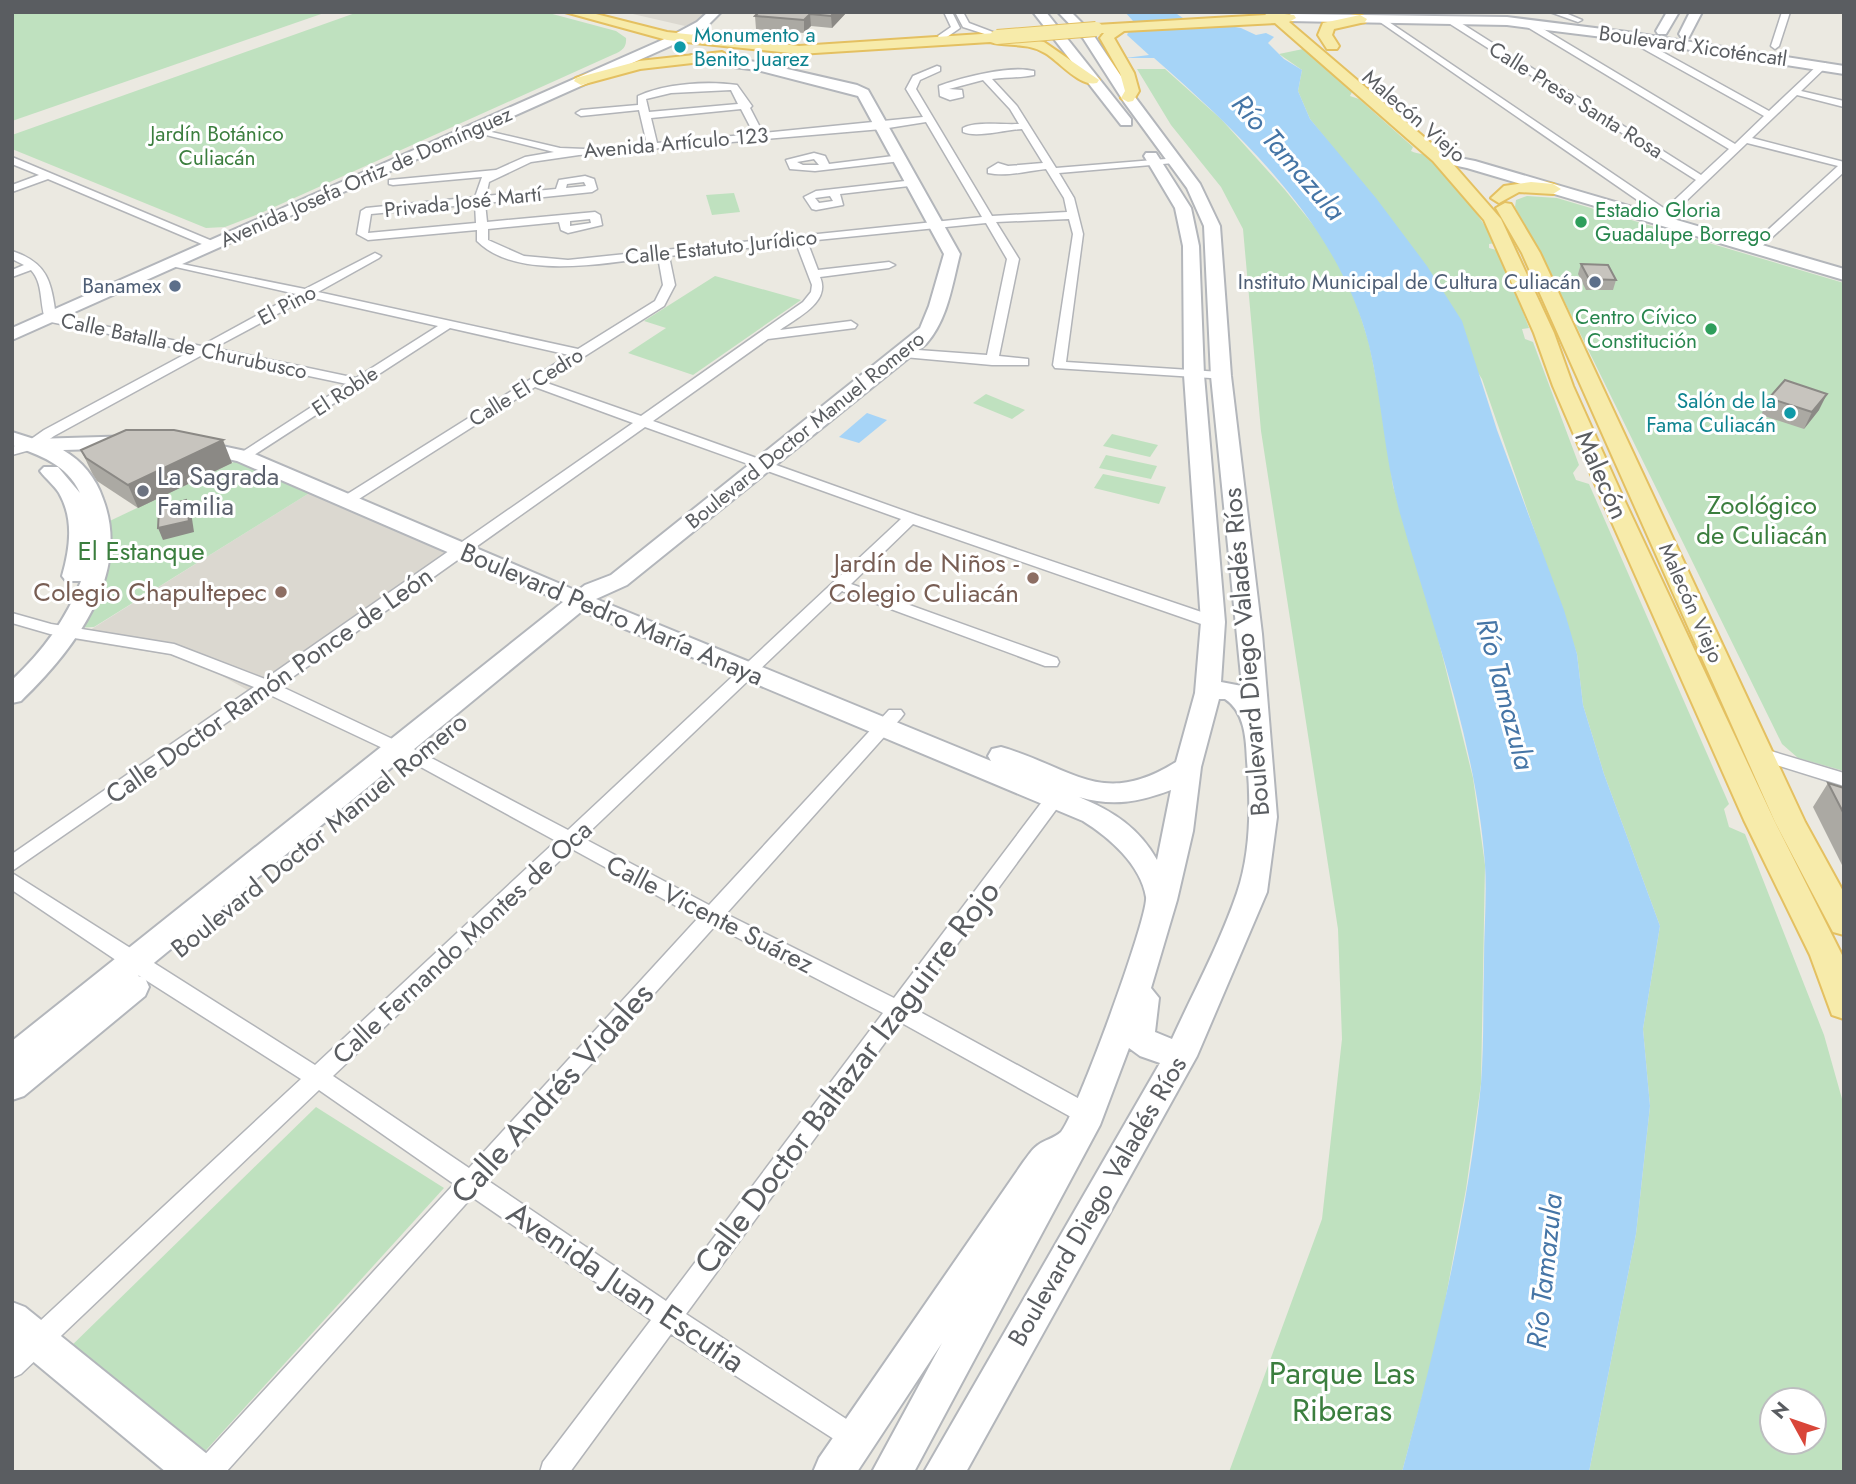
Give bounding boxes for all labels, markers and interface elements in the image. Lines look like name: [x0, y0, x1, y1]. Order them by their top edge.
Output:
street label: Boulevard Xicoténcatl: [1597, 18, 1789, 74]
place label: Monumento a Benito Juarez: [694, 20, 816, 74]
street label: Calle Presa Santa Rosa: [1483, 34, 1669, 166]
marker: Monumento a Benito Juarez: [672, 39, 688, 55]
street label: Malecón Viejo: [1356, 63, 1472, 169]
water label: Río Tamazula: [1222, 85, 1356, 230]
street label: Avenida Josefa Ortiz de Domínguez: [215, 99, 517, 255]
park label: Jardín Botánico Culiacán: [147, 119, 284, 173]
street label: Avenida Artículo 123: [582, 120, 770, 166]
street label: Privada José Martí: [383, 179, 545, 225]
place label: Estadio Gloria Guadalupe Borrego: [1595, 195, 1771, 249]
marker: Estadio Gloria Guadalupe Borrego: [1573, 214, 1589, 230]
street label: Calle Estatuto Jurídico: [623, 222, 819, 272]
place label: Instituto Municipal de Cultura Culiacán: [1238, 267, 1581, 297]
place label: Banamex: [82, 271, 161, 301]
marker: Instituto Municipal de Cultura Culiacán: [1587, 274, 1603, 290]
street label: El Pino: [253, 277, 321, 333]
marker: Banamex: [167, 278, 183, 294]
place label: Centro Cívico Constitución: [1575, 302, 1697, 356]
street label: Calle Batalla de Churubusco: [58, 305, 310, 387]
marker: Centro Cívico Constitución: [1703, 321, 1719, 337]
street label: Boulevard Doctor Manuel Romero: [679, 324, 931, 536]
street label: Calle El Cedro: [463, 340, 589, 434]
street label: El Roble: [306, 358, 384, 424]
place label: Salón de la Fama Culiacán: [1646, 386, 1776, 440]
marker: Salón de la Fama Culiacán: [1782, 405, 1798, 421]
street label: Malecón: [1566, 425, 1638, 525]
place label: La Sagrada Familia: [157, 457, 279, 525]
marker: La Sagrada Familia: [135, 483, 151, 499]
street label: Boulevard Diego Valadés Ríos: [1213, 486, 1279, 818]
park label: Zoológico de Culiacán: [1696, 486, 1828, 554]
park label: El Estanque: [77, 532, 205, 570]
street label: Boulevard Pedro María Anaya: [455, 533, 769, 695]
street label: Malecón Viejo: [1651, 538, 1731, 668]
place label: Jardín de Niños - Colegio Culiacán: [829, 544, 1020, 612]
street label: Calle Doctor Ramón Ponce de León: [98, 557, 440, 813]
marker: Jardín de Niños - Colegio Culiacán: [1025, 570, 1041, 586]
place label: Colegio Chapultepec: [33, 573, 267, 611]
marker: Colegio Chapultepec: [273, 584, 289, 600]
water label: Río Tamazula: [1466, 614, 1546, 775]
street label: Boulevard Doctor Manuel Romero: [163, 703, 475, 967]
street label: Calle Fernando Montes de Oca: [324, 811, 600, 1073]
street label: Calle Vicente Suárez: [600, 845, 820, 983]
street label: Calle Doctor Baltazar Izaguirre Rojo: [683, 870, 1011, 1284]
street label: Calle Andrés Vidales: [440, 972, 664, 1214]
street label: Boulevard Diego Valadés Ríos: [998, 1049, 1196, 1353]
street label: Avenida Juan Escutia: [498, 1190, 754, 1384]
water label: Río Tamazula: [1516, 1191, 1573, 1351]
park label: Parque Las Riberas: [1269, 1350, 1415, 1433]
north arrow: [1758, 1386, 1828, 1456]
text: N: [1765, 1396, 1796, 1425]

